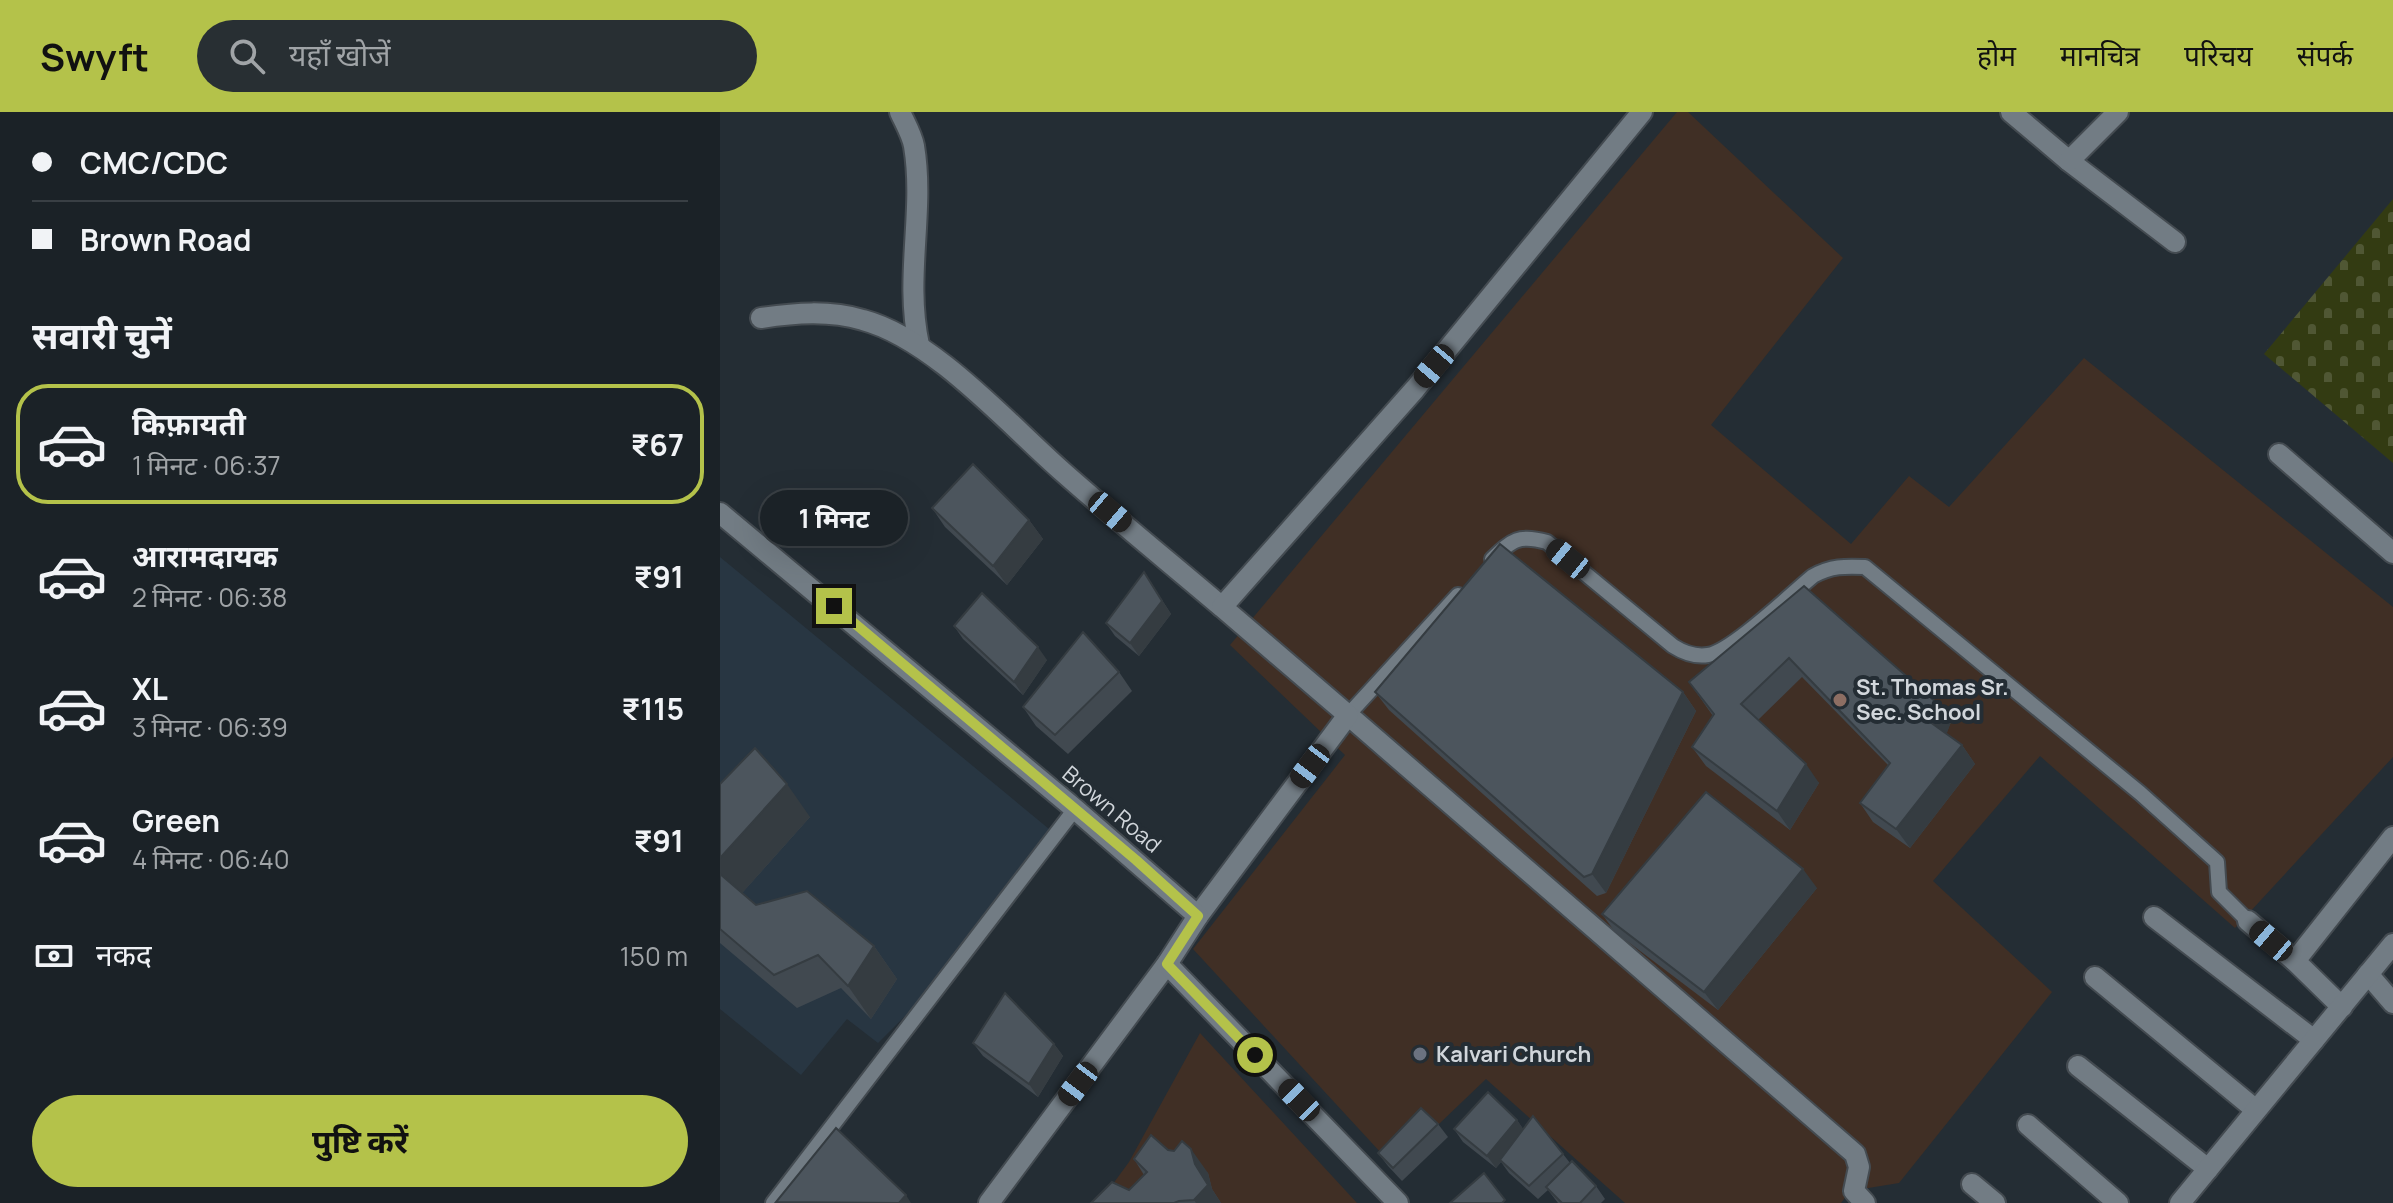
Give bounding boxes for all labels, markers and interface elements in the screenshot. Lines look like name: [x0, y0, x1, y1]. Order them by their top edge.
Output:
search box: [197, 20, 757, 92]
text: Swyft: [40, 30, 149, 82]
icon: search: [225, 34, 269, 78]
text: यहाँ खोजें: [289, 34, 391, 75]
text: होम: [1977, 36, 2016, 74]
text: मानचित्र: [2060, 36, 2140, 74]
text: परिचय: [2184, 36, 2253, 74]
text: संपर्क: [2297, 36, 2353, 74]
text: CMC/CDC: [80, 142, 228, 183]
text: Brown Road: [80, 219, 252, 260]
text: सवारी चुनें: [32, 311, 172, 360]
car: [1409, 340, 1459, 392]
text: किफ़ायती: [132, 403, 246, 444]
icon: car: [36, 408, 108, 480]
text: ₹67: [631, 424, 684, 465]
text: 1 मिनट · 06:37: [132, 447, 281, 483]
car: [1084, 487, 1136, 537]
callout: 1 मिनट: [760, 490, 908, 546]
text: 1 मिनट: [798, 500, 870, 536]
text: आरामदायक: [132, 535, 278, 576]
car: [1542, 535, 1594, 583]
icon: car: [36, 540, 108, 612]
text: ₹91: [634, 556, 684, 597]
text: 2 मिनट · 06:38: [132, 579, 287, 615]
route end: [816, 588, 852, 624]
text: XL: [132, 668, 168, 709]
icon: car: [36, 672, 108, 744]
place label: St. Thomas Sr. Sec. School: [1856, 672, 2009, 727]
text: ₹115: [622, 688, 684, 729]
marker: St. Thomas Sr. Sec. School: [1831, 691, 1849, 709]
text: 3 मिनट · 06:39: [132, 709, 288, 745]
car: [1286, 740, 1334, 792]
street label: Brown Road: [1056, 759, 1168, 859]
text: Green: [132, 800, 220, 841]
icon: car: [36, 804, 108, 876]
text: ₹91: [634, 820, 684, 861]
text: 4 मिनट · 06:40: [132, 841, 290, 877]
car: [2245, 916, 2297, 966]
icon: cash: [32, 934, 76, 978]
text: नकद: [96, 934, 152, 975]
text: 150 m: [620, 938, 688, 974]
route start: [1237, 1037, 1273, 1073]
place label: Kalvari Church: [1436, 1039, 1591, 1069]
marker: Kalvari Church: [1411, 1045, 1429, 1063]
car: [1054, 1058, 1102, 1110]
car: [1274, 1074, 1324, 1126]
button: पुष्टि करें: [32, 1095, 688, 1187]

